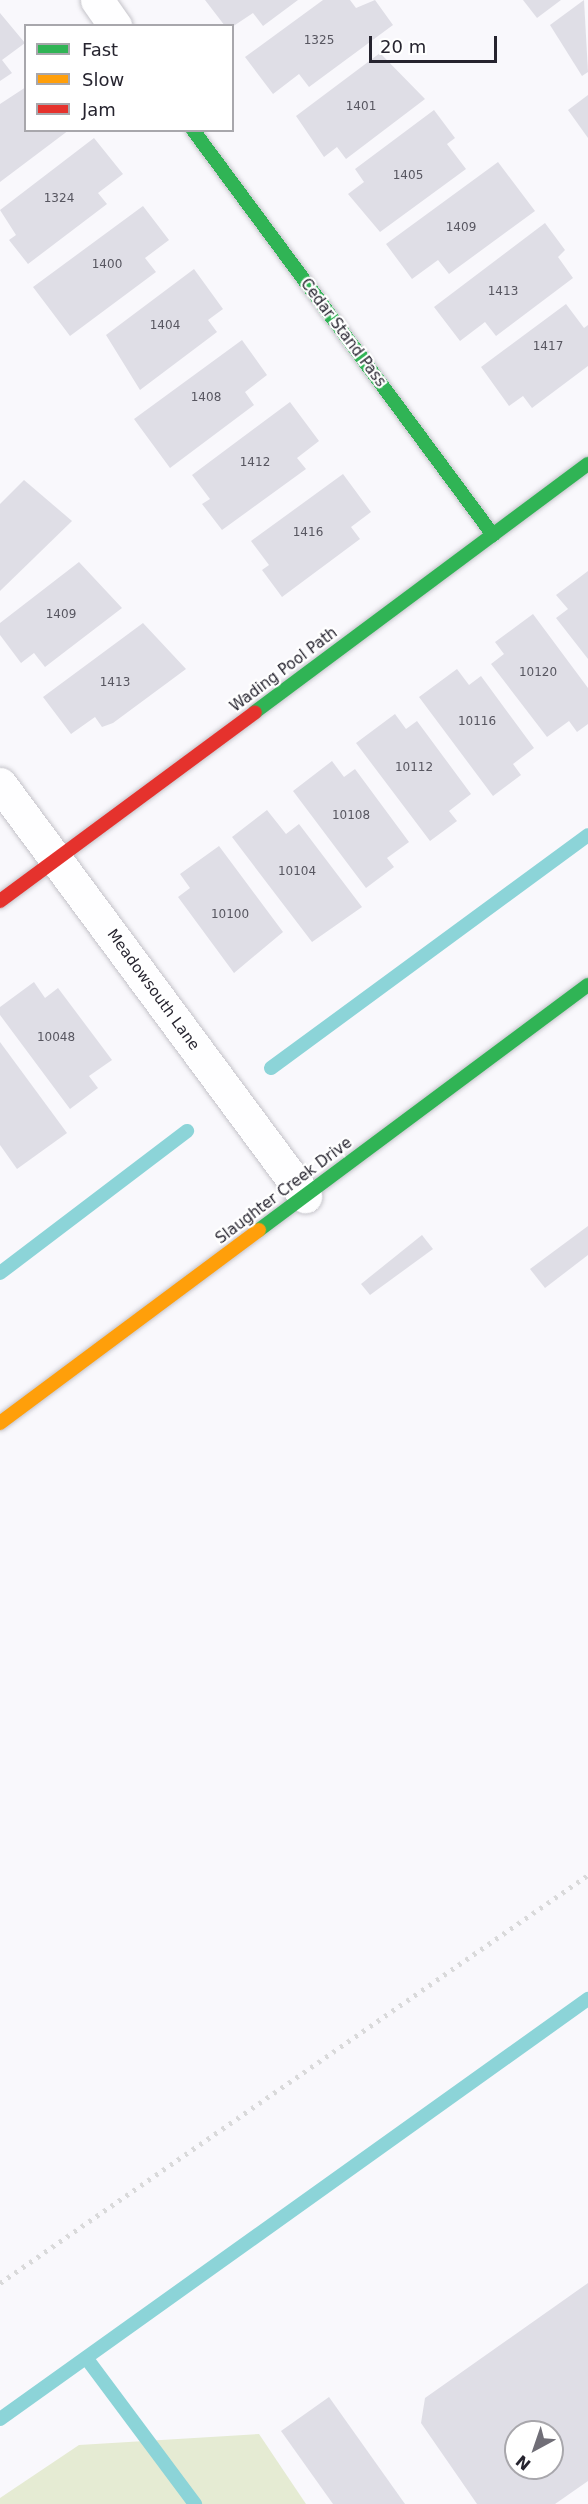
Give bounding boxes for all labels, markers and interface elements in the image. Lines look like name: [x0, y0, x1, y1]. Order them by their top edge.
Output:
legend: [24, 24, 234, 132]
scale bar: [372, 24, 500, 62]
house number: 1325: [304, 34, 334, 48]
text: 20 m: [380, 36, 426, 57]
text: Fast: [82, 39, 118, 60]
text: Slow: [82, 69, 124, 90]
text: Jam: [82, 99, 116, 120]
house number: 1401: [346, 100, 376, 114]
house number: 1405: [393, 169, 423, 183]
house number: 1324: [44, 192, 74, 206]
house number: 1409: [446, 221, 476, 235]
house number: 1400: [92, 258, 122, 272]
street label: Cedar Stand Pass: [296, 275, 390, 391]
house number: 1413: [488, 285, 518, 299]
house number: 1404: [150, 319, 180, 333]
house number: 1417: [533, 340, 563, 354]
house number: 1408: [191, 391, 221, 405]
house number: 1412: [240, 456, 270, 470]
house number: 1416: [293, 526, 323, 540]
house number: 1409: [46, 608, 76, 622]
street label: Wading Pool Path: [227, 624, 341, 716]
house number: 10120: [519, 666, 557, 680]
house number: 1413: [100, 676, 130, 690]
house number: 10116: [458, 715, 496, 729]
house number: 10112: [395, 761, 433, 775]
house number: 10108: [332, 809, 370, 823]
house number: 10104: [278, 865, 316, 879]
house number: 10100: [211, 908, 249, 922]
street label: Meadowsouth Lane: [103, 926, 203, 1054]
house number: 10048: [37, 1031, 75, 1045]
street label: Slaughter Creek Drive: [212, 1134, 356, 1248]
north arrow: [504, 2420, 564, 2480]
text: N: [512, 2451, 535, 2474]

